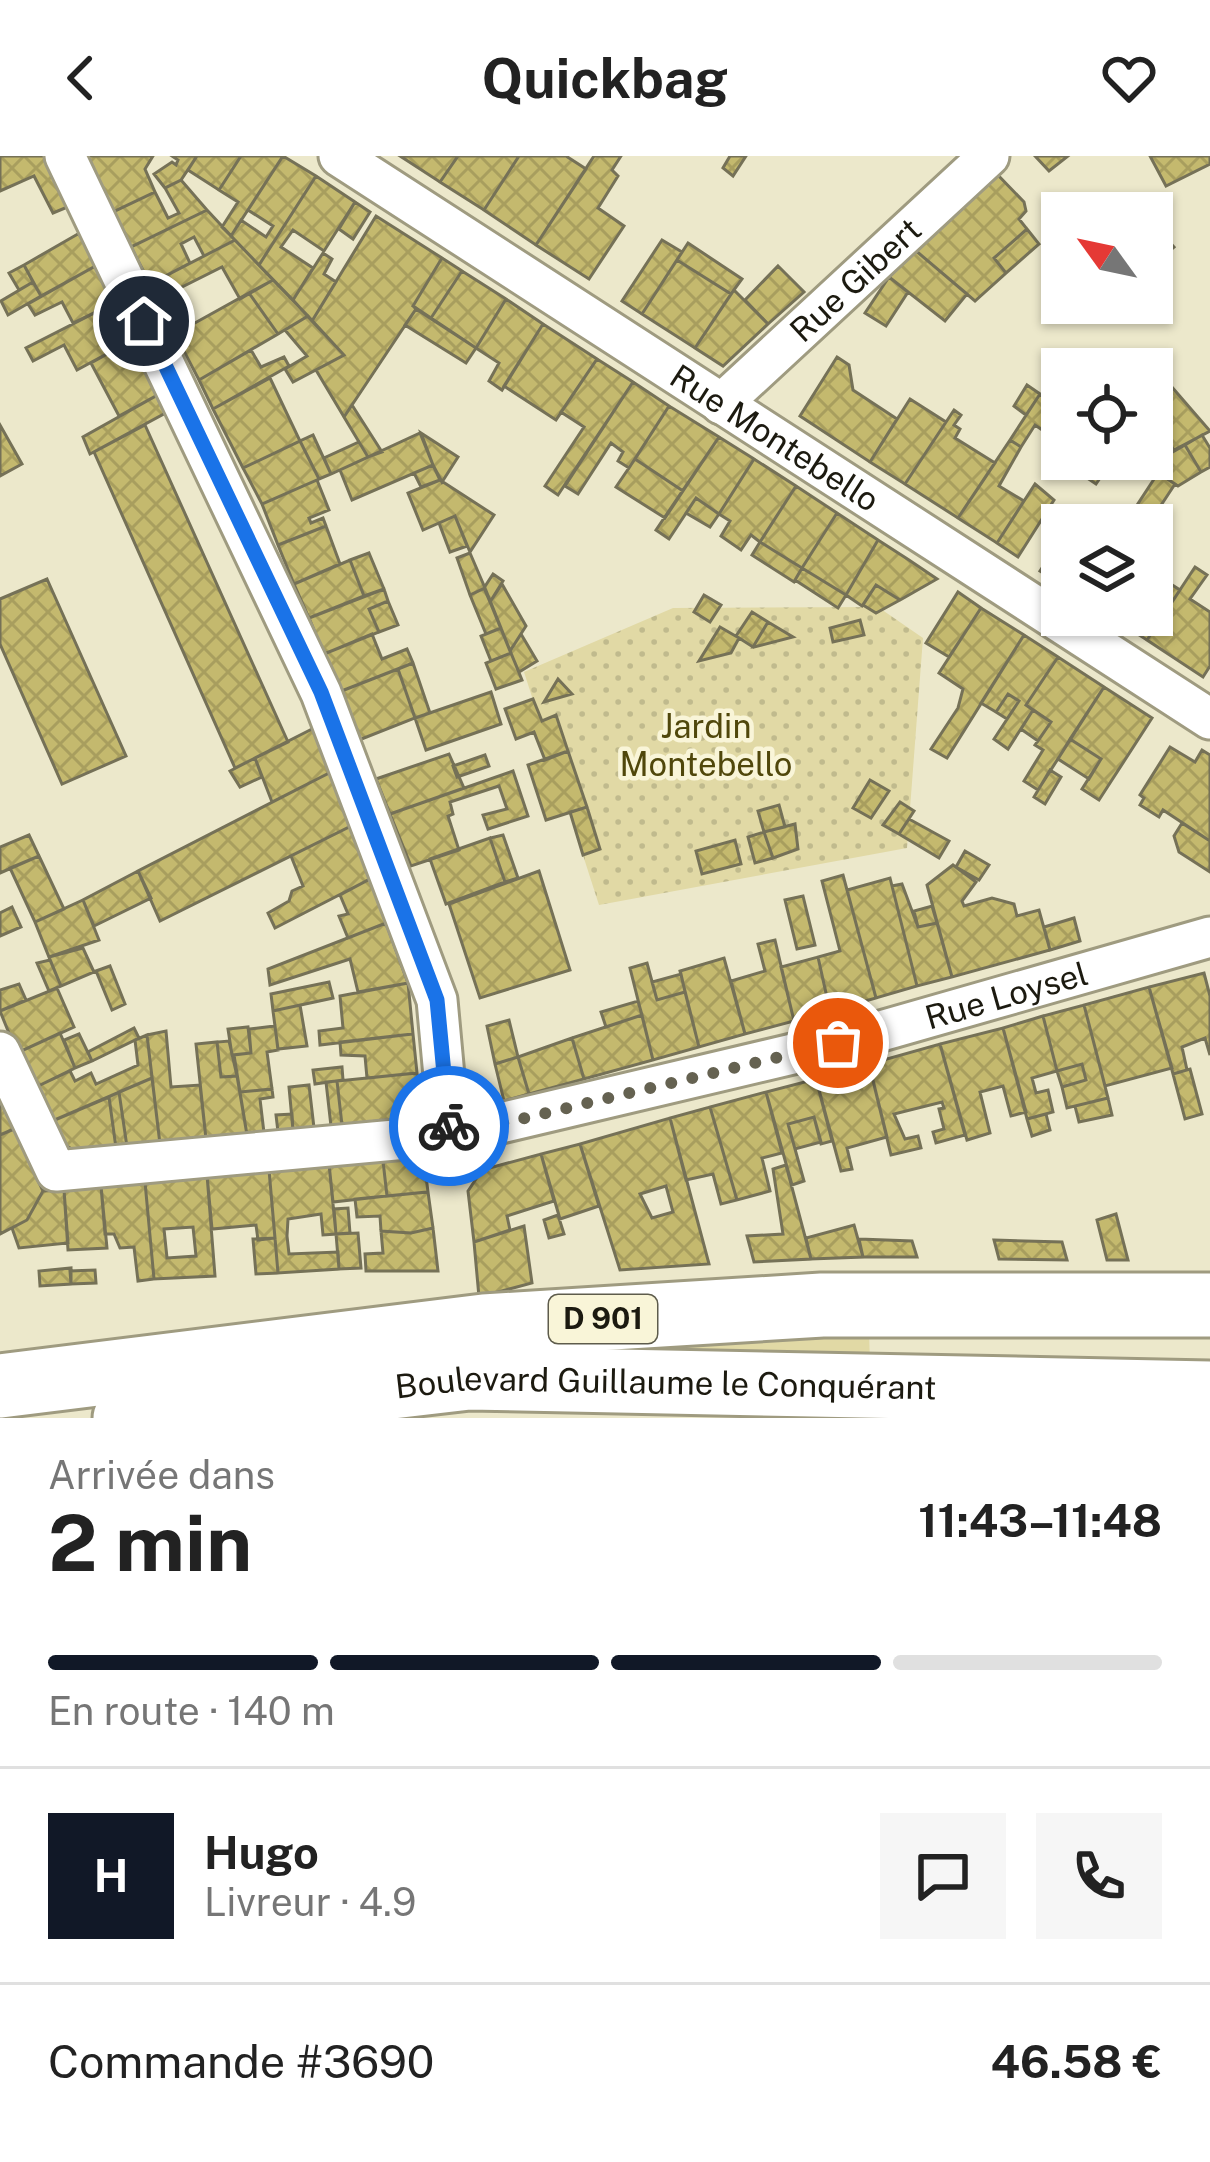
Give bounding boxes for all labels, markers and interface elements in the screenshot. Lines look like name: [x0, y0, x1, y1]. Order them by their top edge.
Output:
icon: back: [48, 45, 114, 111]
icon: heart: [1096, 45, 1162, 111]
text: Quickbag: [482, 47, 728, 110]
north arrow: [1041, 192, 1173, 324]
map controls: [1041, 192, 1173, 636]
street label: Rue Gibert: [782, 210, 928, 349]
pin: [93, 270, 195, 372]
icon: home: [111, 288, 177, 354]
button: locate: [1041, 348, 1173, 480]
street label: Rue Montebello: [664, 356, 886, 519]
button: layers: [1041, 504, 1173, 636]
park label: Jardin Montebello: [620, 707, 792, 783]
street label: Rue Loysel: [921, 954, 1092, 1036]
pin: [787, 992, 889, 1094]
icon: bag: [805, 1010, 871, 1076]
courier: [389, 1066, 509, 1186]
icon: bike: [416, 1093, 482, 1159]
road number: D 901: [549, 1295, 657, 1343]
street label: Boulevard Guillaume le Conquérant: [393, 1359, 937, 1406]
text: Arrivée dans: [48, 1452, 275, 1498]
text: 11:43–11:48: [918, 1494, 1162, 1547]
text: 2 min: [48, 1497, 252, 1589]
text: En route · 140 m: [48, 1688, 335, 1734]
button: chat: [880, 1813, 1006, 1939]
button: phone: [1036, 1813, 1162, 1939]
text: Hugo: [204, 1826, 319, 1879]
text: H: [94, 1849, 128, 1902]
text: Livreur · 4.9: [204, 1879, 416, 1925]
text: Commande #3690: [48, 2035, 434, 2088]
text: 46.58 €: [991, 2035, 1162, 2088]

